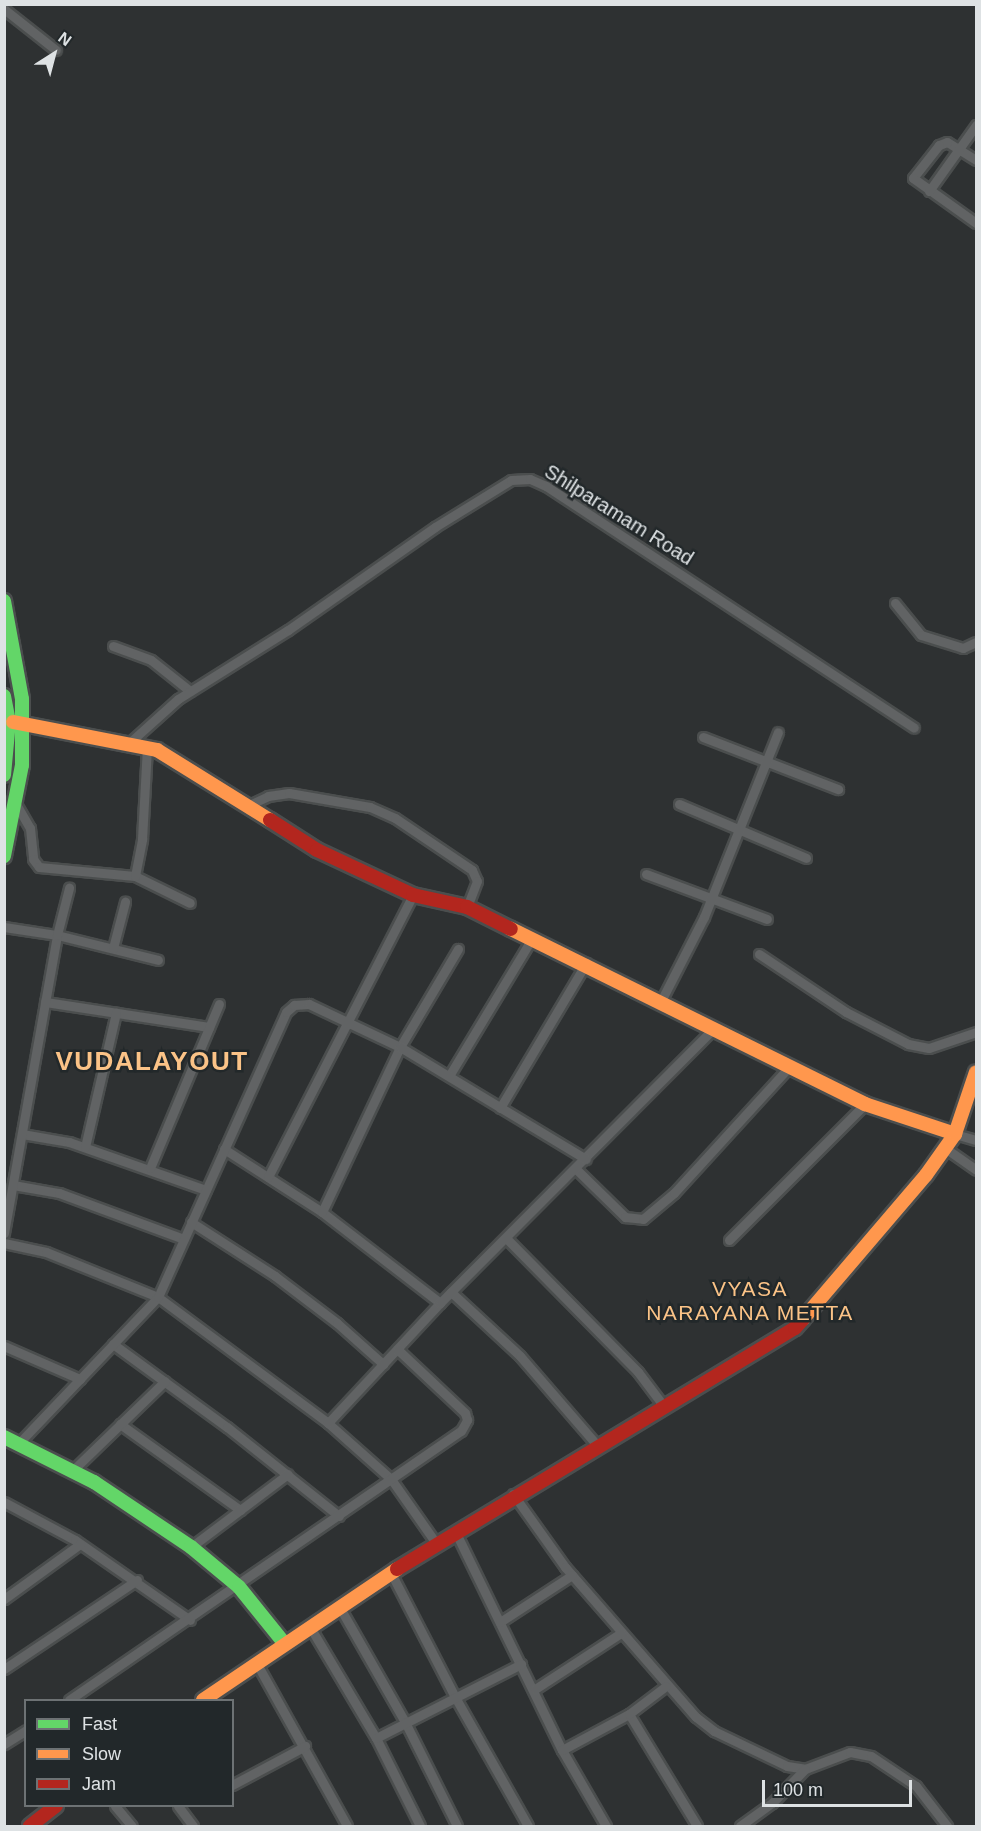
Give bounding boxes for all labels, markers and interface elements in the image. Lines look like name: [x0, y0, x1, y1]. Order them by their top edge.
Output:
north arrow: [24, 24, 84, 84]
text: N: [55, 29, 75, 49]
street label: Shilparamam Road: [540, 459, 698, 571]
district label: VUDALAYOUT: [55, 1046, 249, 1078]
district label: VYASA NARAYANA METTA: [646, 1276, 854, 1326]
legend: [24, 1699, 234, 1807]
text: Fast: [82, 1714, 117, 1734]
text: Slow: [82, 1744, 121, 1764]
scale bar: [765, 1768, 915, 1806]
text: Jam: [82, 1774, 116, 1794]
text: 100 m: [773, 1780, 823, 1800]

